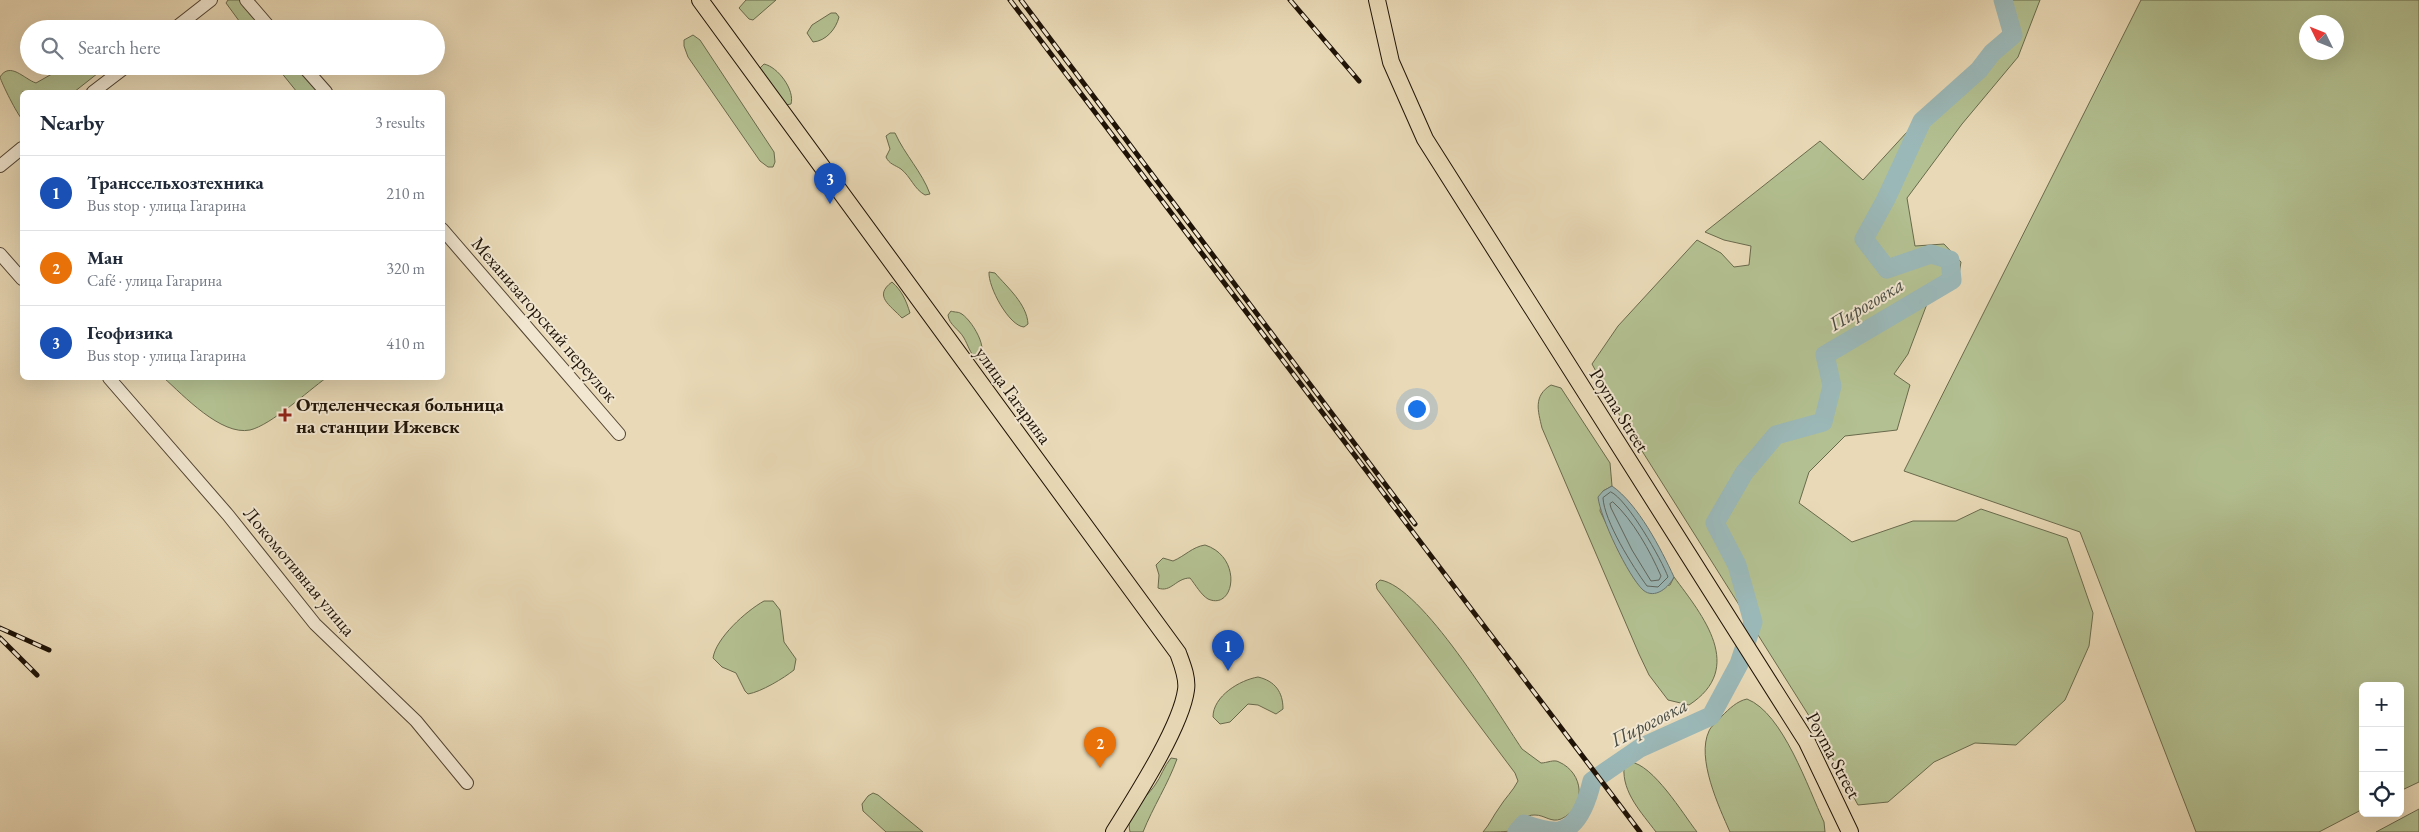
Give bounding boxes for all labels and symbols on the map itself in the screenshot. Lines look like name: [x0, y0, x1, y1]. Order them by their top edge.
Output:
north arrow: [2299, 15, 2344, 60]
pin: 3: [814, 163, 846, 204]
street label: Механизаторский переулок: [466, 231, 623, 407]
water label: Пироговка: [1823, 271, 1908, 337]
street label: улица Гагарина: [970, 341, 1058, 450]
street label: Poyma Street: [1584, 363, 1655, 457]
place label: Отделенческая больница на станции Ижевск: [296, 392, 505, 439]
your location: [1404, 396, 1430, 422]
marker: Отделенческая больница на станции Ижевск: [278, 408, 292, 422]
street label: Локомотивная улица: [238, 501, 362, 642]
pin: 1: [1212, 630, 1244, 671]
water label: Пироговка: [1605, 691, 1692, 753]
street label: Poyma Street: [1800, 708, 1867, 803]
pin: 2: [1084, 727, 1116, 768]

